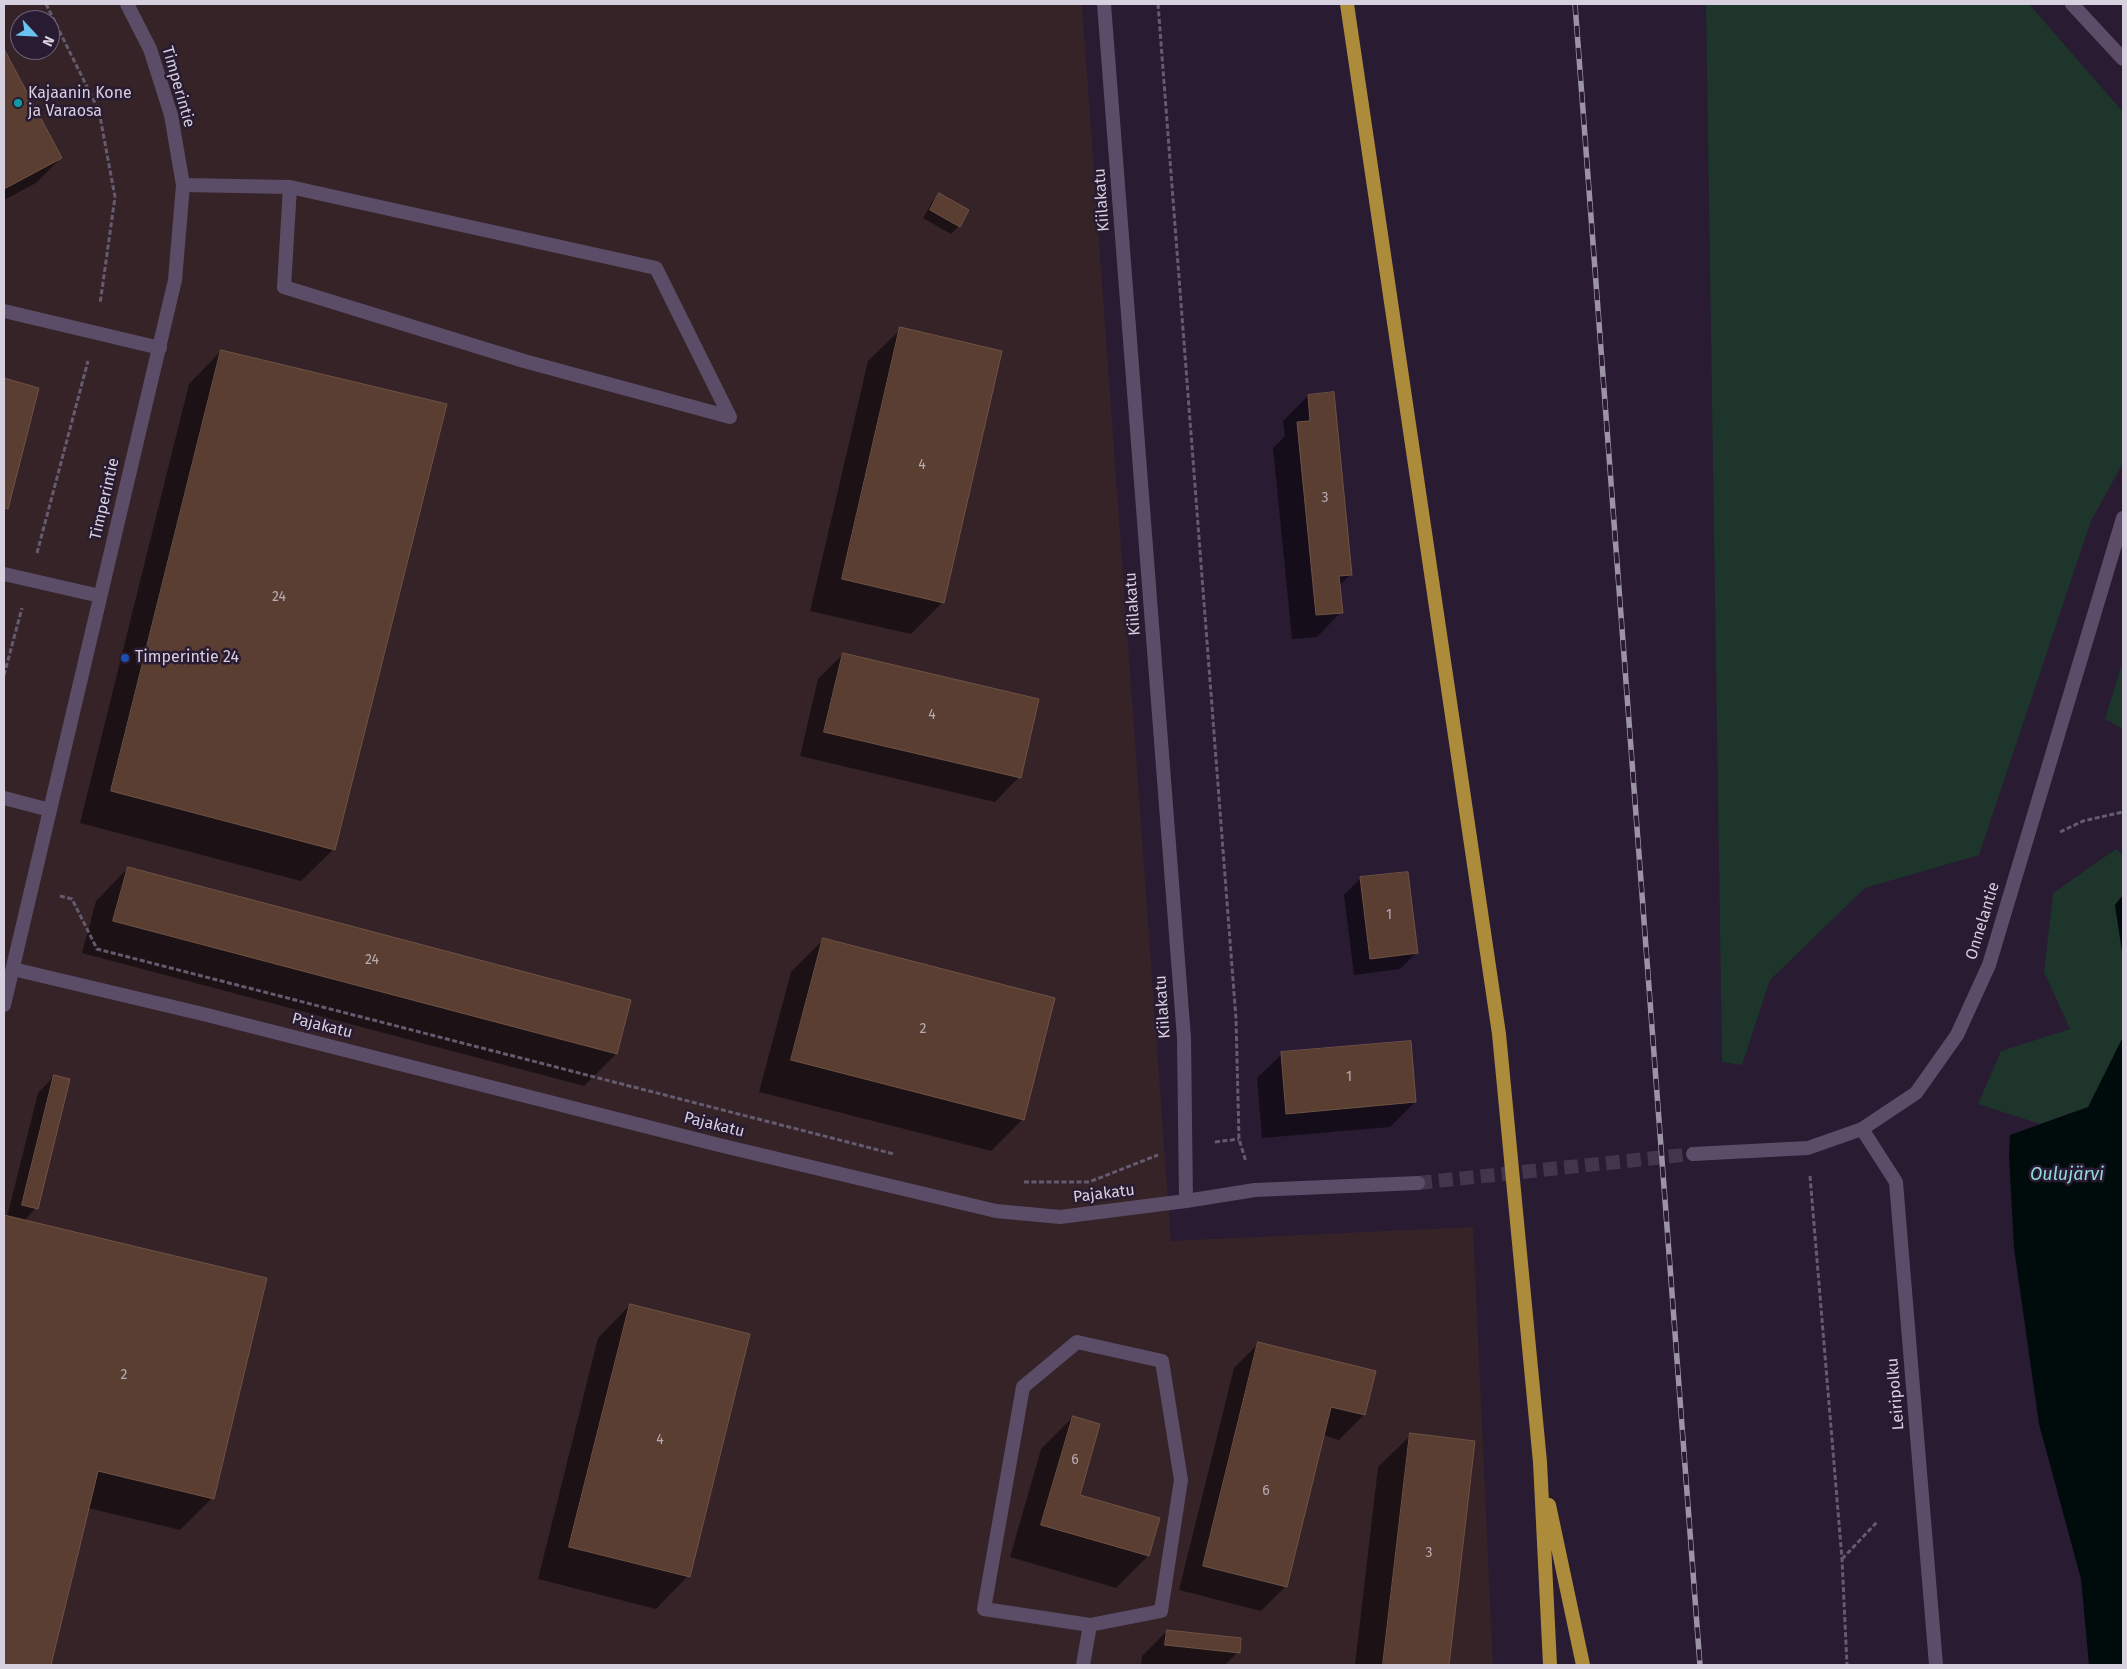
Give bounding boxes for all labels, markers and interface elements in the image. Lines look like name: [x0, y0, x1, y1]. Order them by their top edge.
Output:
north arrow: [10, 10, 60, 60]
text: N: [38, 33, 58, 49]
street label: Timperintie: [157, 44, 199, 130]
place label: Kajaanin Kone ja Varaosa: [28, 84, 132, 122]
marker: Kajaanin Kone ja Varaosa: [12, 97, 24, 109]
street label: Kiilakatu: [1090, 168, 1114, 232]
street label: Timperintie: [86, 456, 124, 542]
house number: 4: [918, 457, 926, 473]
house number: 3: [1322, 490, 1328, 506]
street label: Kiilakatu: [1121, 572, 1145, 636]
house number: 24: [272, 589, 286, 605]
place label: Timperintie 24: [135, 648, 239, 668]
marker: Timperintie 24: [119, 652, 131, 664]
house number: 4: [928, 707, 936, 723]
street label: Onnelantie: [1962, 880, 2004, 962]
house number: 1: [1386, 907, 1392, 923]
house number: 24: [365, 952, 379, 968]
street label: Kiilakatu: [1151, 975, 1175, 1039]
street label: Pajakatu: [290, 1009, 354, 1043]
house number: 2: [920, 1021, 926, 1037]
house number: 1: [1346, 1069, 1352, 1085]
street label: Pajakatu: [682, 1108, 746, 1142]
water label: Oulujärvi: [2030, 1164, 2104, 1186]
street label: Pajakatu: [1072, 1181, 1136, 1207]
street label: Leiripolku: [1883, 1357, 1909, 1431]
house number: 2: [121, 1367, 127, 1383]
house number: 4: [656, 1432, 664, 1448]
house number: 6: [1071, 1452, 1079, 1468]
house number: 6: [1262, 1483, 1270, 1499]
house number: 3: [1426, 1545, 1432, 1561]

